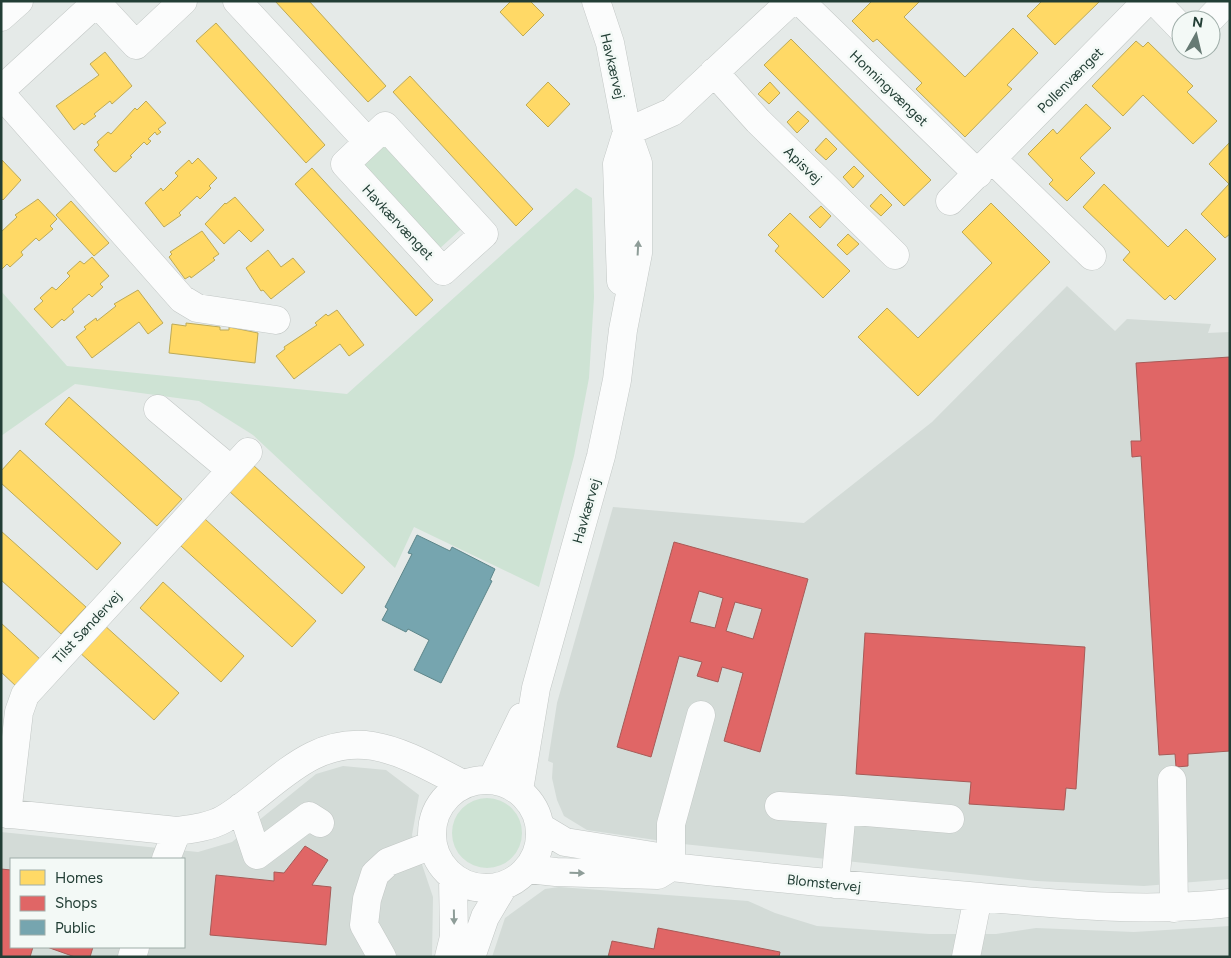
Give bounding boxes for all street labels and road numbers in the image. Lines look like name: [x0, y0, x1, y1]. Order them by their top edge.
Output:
street label: Havkærvej: [597, 32, 628, 101]
street label: Pollenvænget: [1034, 44, 1107, 117]
street label: Honningvænget: [846, 47, 931, 130]
street label: Apisvej: [780, 143, 825, 187]
street label: Havkærvænget: [358, 181, 437, 264]
street label: Havkærvej: [569, 477, 604, 546]
street label: Tilst Søndervej: [49, 588, 125, 667]
street label: Blomstervej: [786, 871, 862, 896]

